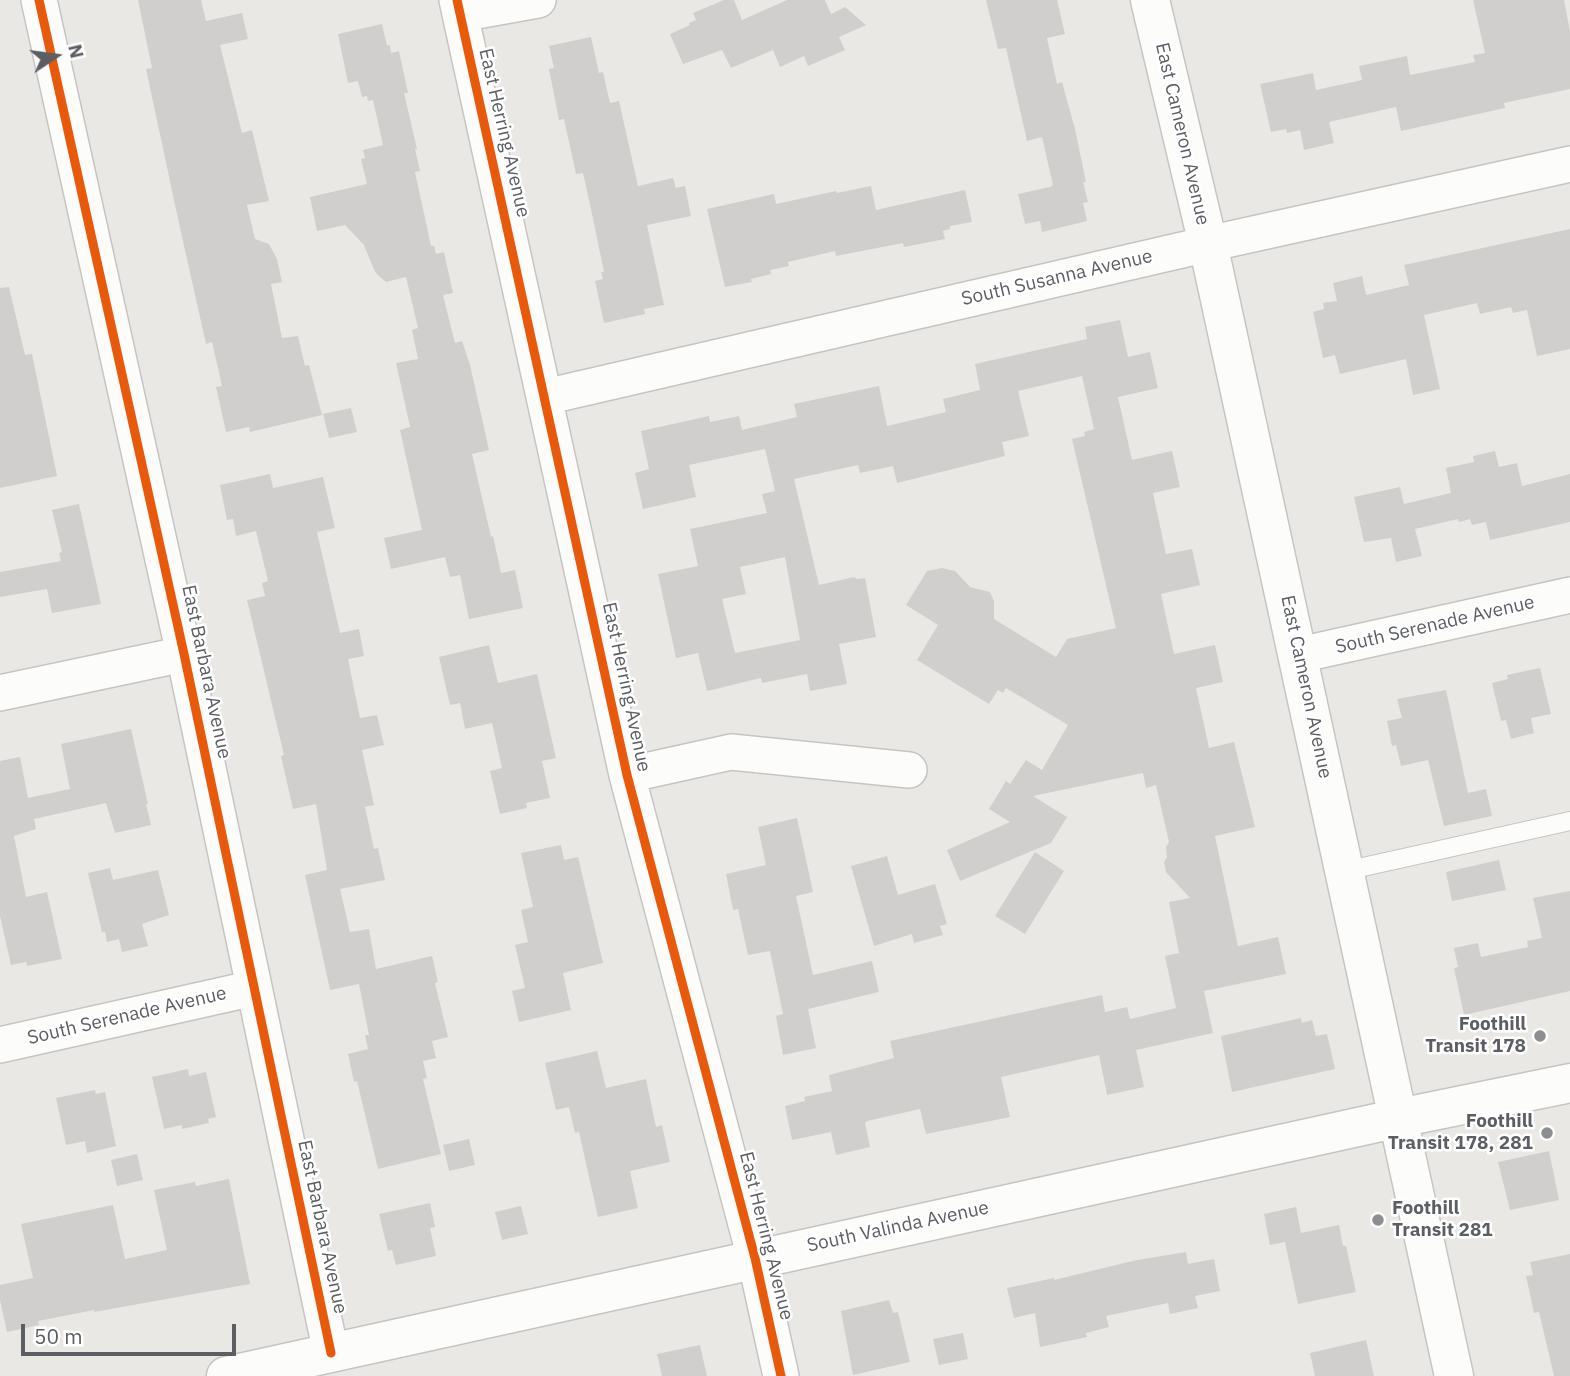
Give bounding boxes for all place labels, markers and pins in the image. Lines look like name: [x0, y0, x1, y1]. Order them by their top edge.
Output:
place label: Foothill Transit 178: [1425, 1014, 1526, 1058]
marker: Foothill Transit 178: [1532, 1028, 1548, 1044]
place label: Foothill Transit 178, 281: [1388, 1111, 1533, 1155]
marker: Foothill Transit 178, 281: [1539, 1125, 1555, 1141]
place label: Foothill Transit 281: [1392, 1198, 1493, 1242]
marker: Foothill Transit 281: [1370, 1212, 1386, 1228]

